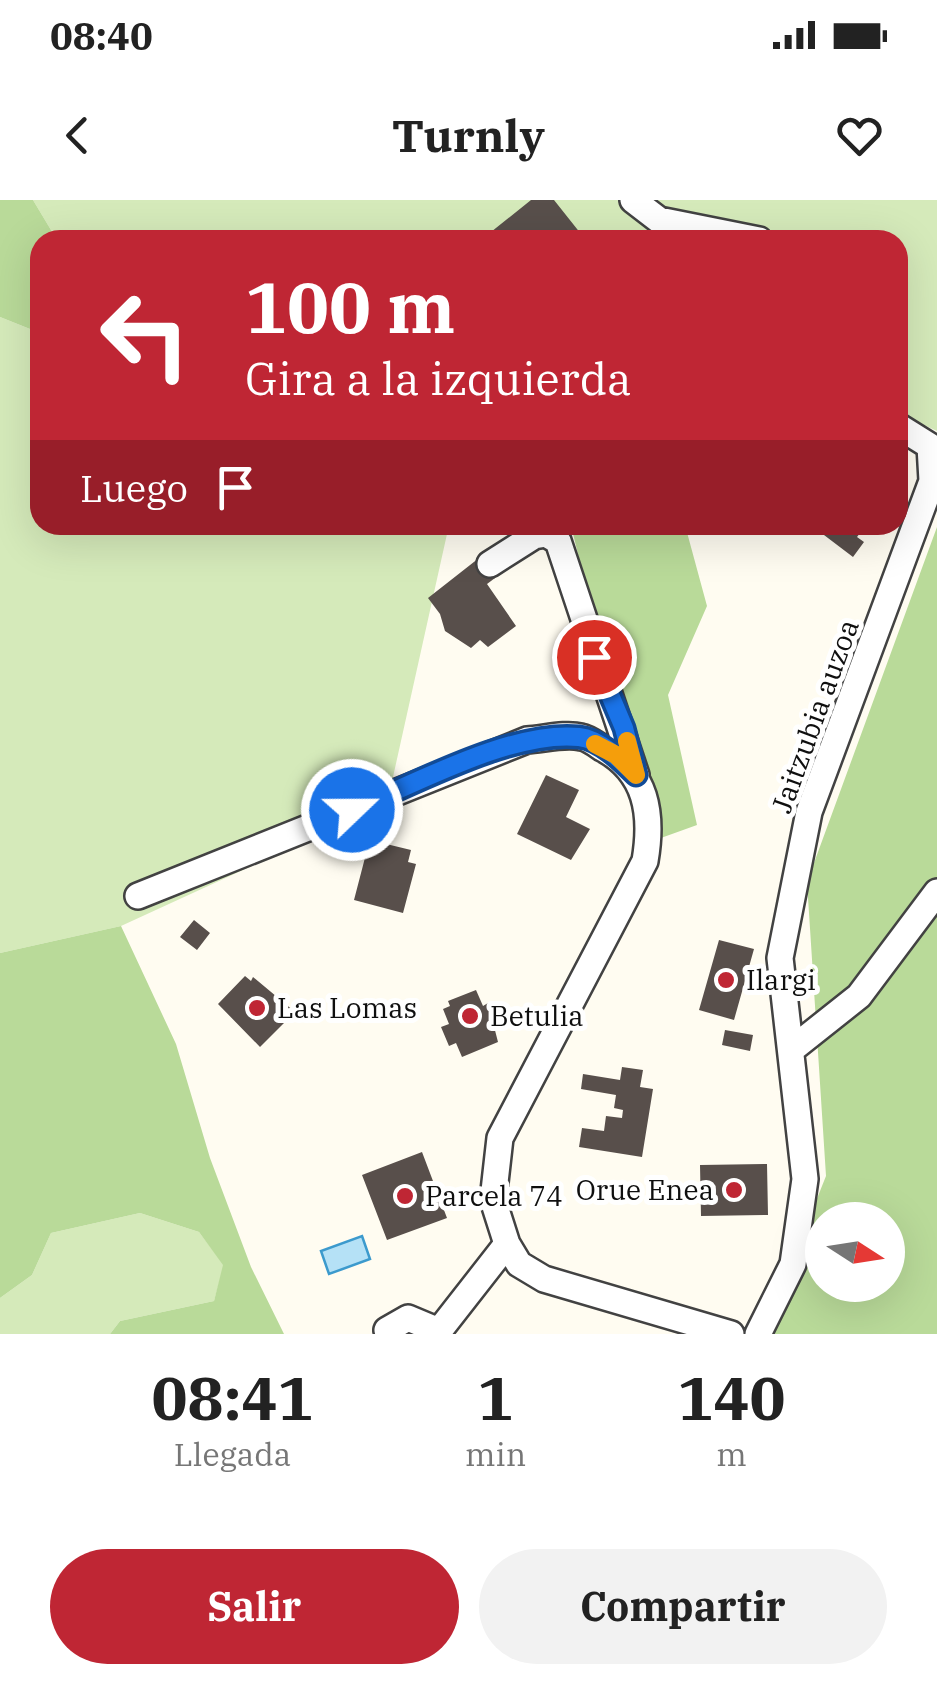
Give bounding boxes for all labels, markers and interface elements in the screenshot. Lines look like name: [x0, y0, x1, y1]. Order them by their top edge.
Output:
text: 08:40: [50, 11, 153, 60]
text: Turnly: [392, 106, 545, 164]
icon: back: [50, 108, 105, 163]
icon: heart: [832, 108, 887, 163]
text: 100 m: [245, 261, 455, 352]
icon: left: [80, 270, 210, 400]
text: Gira a la izquierda: [245, 349, 632, 407]
icon: arrive: [208, 460, 263, 515]
text: Luego: [80, 463, 188, 512]
street label: Jaitzubia auzoa: [762, 614, 867, 818]
pin: [552, 615, 637, 700]
icon: arrive: [567, 630, 622, 685]
position arrow: [300, 758, 404, 862]
place label: Ilargi: [746, 961, 816, 998]
marker: Ilargi: [715, 969, 737, 991]
place label: Las Lomas: [277, 989, 417, 1026]
marker: Las Lomas: [246, 997, 268, 1019]
place label: Betulia: [490, 997, 584, 1034]
marker: Betulia: [459, 1005, 481, 1027]
place label: Orue Enea: [576, 1171, 714, 1208]
place label: Parcela 74: [425, 1177, 563, 1214]
marker: Orue Enea: [723, 1179, 745, 1201]
marker: Parcela 74: [394, 1185, 416, 1207]
north arrow: [805, 1202, 905, 1302]
map controls: [805, 1202, 905, 1302]
text: 08:41: [151, 1358, 314, 1437]
text: 1: [478, 1358, 514, 1437]
text: 140: [678, 1358, 786, 1437]
text: Llegada: [174, 1433, 291, 1475]
text: min: [465, 1433, 526, 1475]
text: m: [716, 1433, 747, 1475]
button: Salir: [50, 1549, 459, 1664]
button: Compartir: [479, 1549, 887, 1664]

